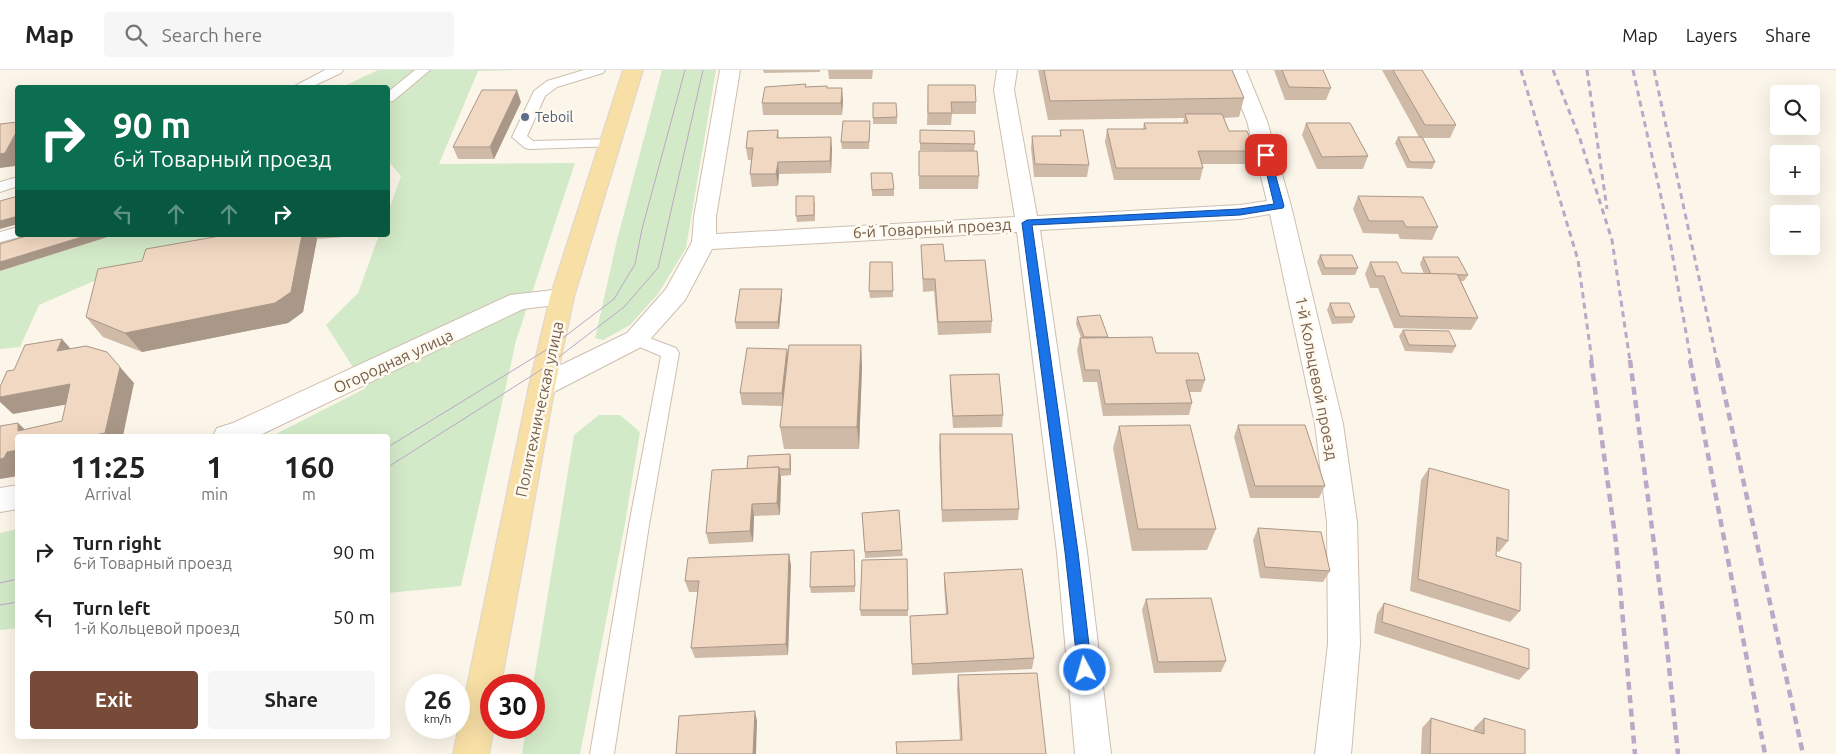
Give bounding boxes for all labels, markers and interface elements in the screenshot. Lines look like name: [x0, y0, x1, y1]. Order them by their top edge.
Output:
search box: [104, 12, 454, 57]
text: Map: [25, 21, 74, 48]
icon: search: [122, 21, 150, 49]
text: Search here: [162, 24, 262, 46]
text: Map: [1622, 25, 1658, 45]
text: Layers: [1686, 25, 1737, 45]
text: Share: [1765, 25, 1811, 45]
map controls: [1770, 85, 1820, 255]
button: search: [1770, 85, 1820, 135]
icon: right: [30, 105, 95, 170]
text: 90 m: [113, 105, 191, 145]
place label: Teboil: [535, 109, 574, 125]
marker: Teboil: [519, 111, 531, 123]
pin: [1245, 134, 1287, 176]
icon: arrive: [1252, 141, 1280, 169]
button: +: [1770, 145, 1820, 195]
text: 6-й Товарный проезд: [113, 146, 331, 171]
icon: left: [109, 200, 137, 228]
icon: ahead: [162, 200, 190, 228]
icon: ahead: [215, 200, 243, 228]
icon: right: [268, 200, 296, 228]
button: −: [1770, 205, 1820, 255]
street label: 6-й Товарный проезд: [852, 215, 1012, 241]
street label: 1-й Кольцевой проезд: [1292, 295, 1342, 461]
street label: Политехническая улица: [512, 319, 566, 499]
street label: Огородная улица: [330, 325, 456, 397]
text: 11:25: [71, 450, 146, 484]
text: 1: [206, 450, 223, 484]
text: 160: [284, 450, 334, 484]
text: Arrival: [85, 485, 131, 503]
text: min: [201, 485, 228, 503]
text: m: [302, 485, 316, 503]
text: Turn right: [73, 532, 161, 554]
icon: right: [30, 538, 58, 566]
text: 90 m: [333, 541, 375, 563]
text: 6-й Товарный проезд: [73, 554, 232, 572]
text: Turn left: [73, 597, 151, 619]
icon: left: [30, 603, 58, 631]
text: 50 m: [333, 606, 375, 628]
text: 1-й Кольцевой проезд: [73, 619, 240, 637]
position arrow: [1058, 643, 1110, 695]
button: Exit: [30, 671, 198, 729]
button: Share: [208, 671, 375, 729]
speed limit sign: 30: [480, 674, 545, 739]
text: 26: [423, 686, 452, 714]
text: km/h: [424, 712, 451, 725]

